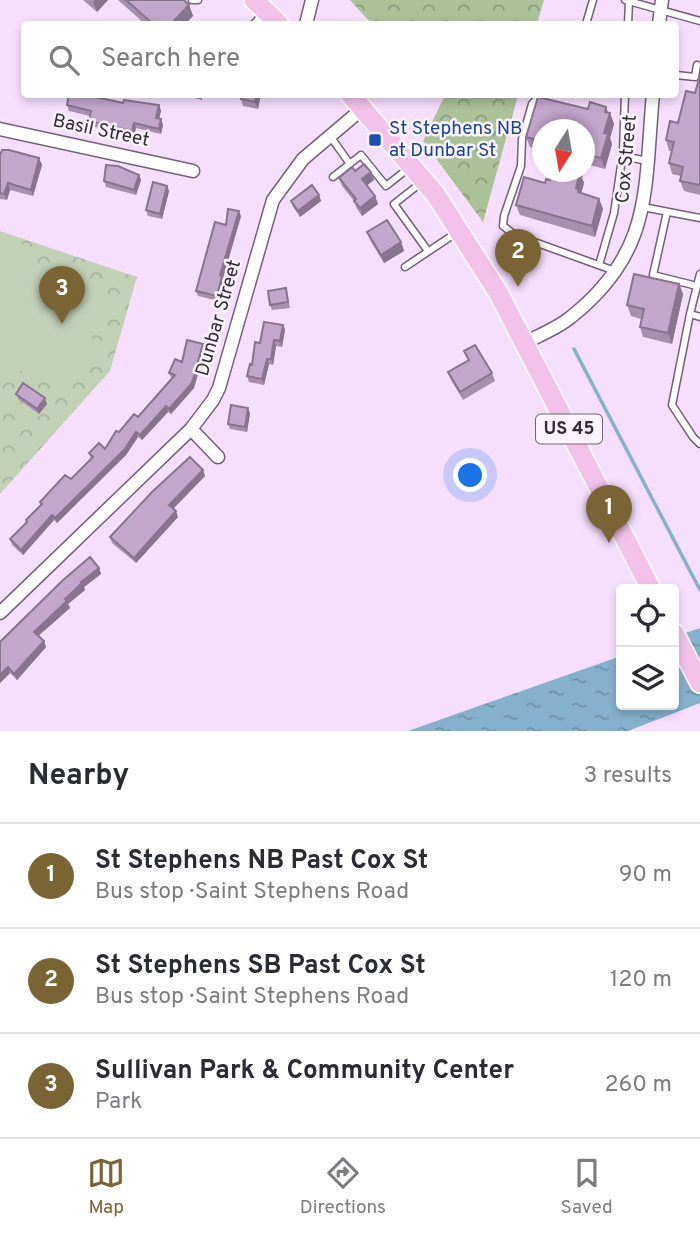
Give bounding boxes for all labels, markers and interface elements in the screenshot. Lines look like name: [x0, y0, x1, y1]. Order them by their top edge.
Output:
search box: [21, 21, 679, 98]
icon: search: [45, 41, 83, 79]
text: Search here: [101, 43, 240, 76]
street label: Basil Street: [51, 109, 151, 153]
street label: Cox Street: [611, 114, 643, 204]
place label: St Stephens NB at Dunbar St: [389, 117, 522, 163]
north arrow: [532, 119, 595, 182]
marker: St Stephens NB at Dunbar St: [367, 132, 383, 148]
pin: 2: [495, 229, 541, 287]
street label: Dunbar Street: [191, 257, 247, 379]
pin: 3: [39, 266, 85, 324]
road number: US 45: [536, 414, 602, 444]
your location: [453, 458, 487, 492]
pin: 1: [586, 485, 632, 543]
map controls: [616, 584, 679, 710]
button: locate: [616, 584, 679, 647]
button: layers: [616, 647, 679, 710]
text: Nearby: [28, 758, 129, 795]
text: 3 results: [583, 762, 672, 791]
text: St Stephens NB Past Cox St: [95, 845, 428, 878]
text: 1: [46, 861, 56, 890]
text: 90 m: [619, 861, 672, 890]
text: Bus stop · Saint Stephens Road: [95, 878, 409, 907]
text: St Stephens SB Past Cox St: [95, 950, 426, 983]
text: 2: [44, 966, 58, 995]
text: 120 m: [610, 966, 672, 995]
text: Bus stop · Saint Stephens Road: [95, 983, 409, 1012]
text: Sullivan Park & Community Center: [95, 1055, 514, 1088]
text: 3: [44, 1071, 58, 1100]
text: 260 m: [605, 1071, 672, 1100]
text: Park: [95, 1088, 142, 1117]
tab: Map: [87, 1154, 125, 1220]
tab: Directions: [300, 1154, 386, 1220]
tab: Saved: [561, 1154, 613, 1220]

